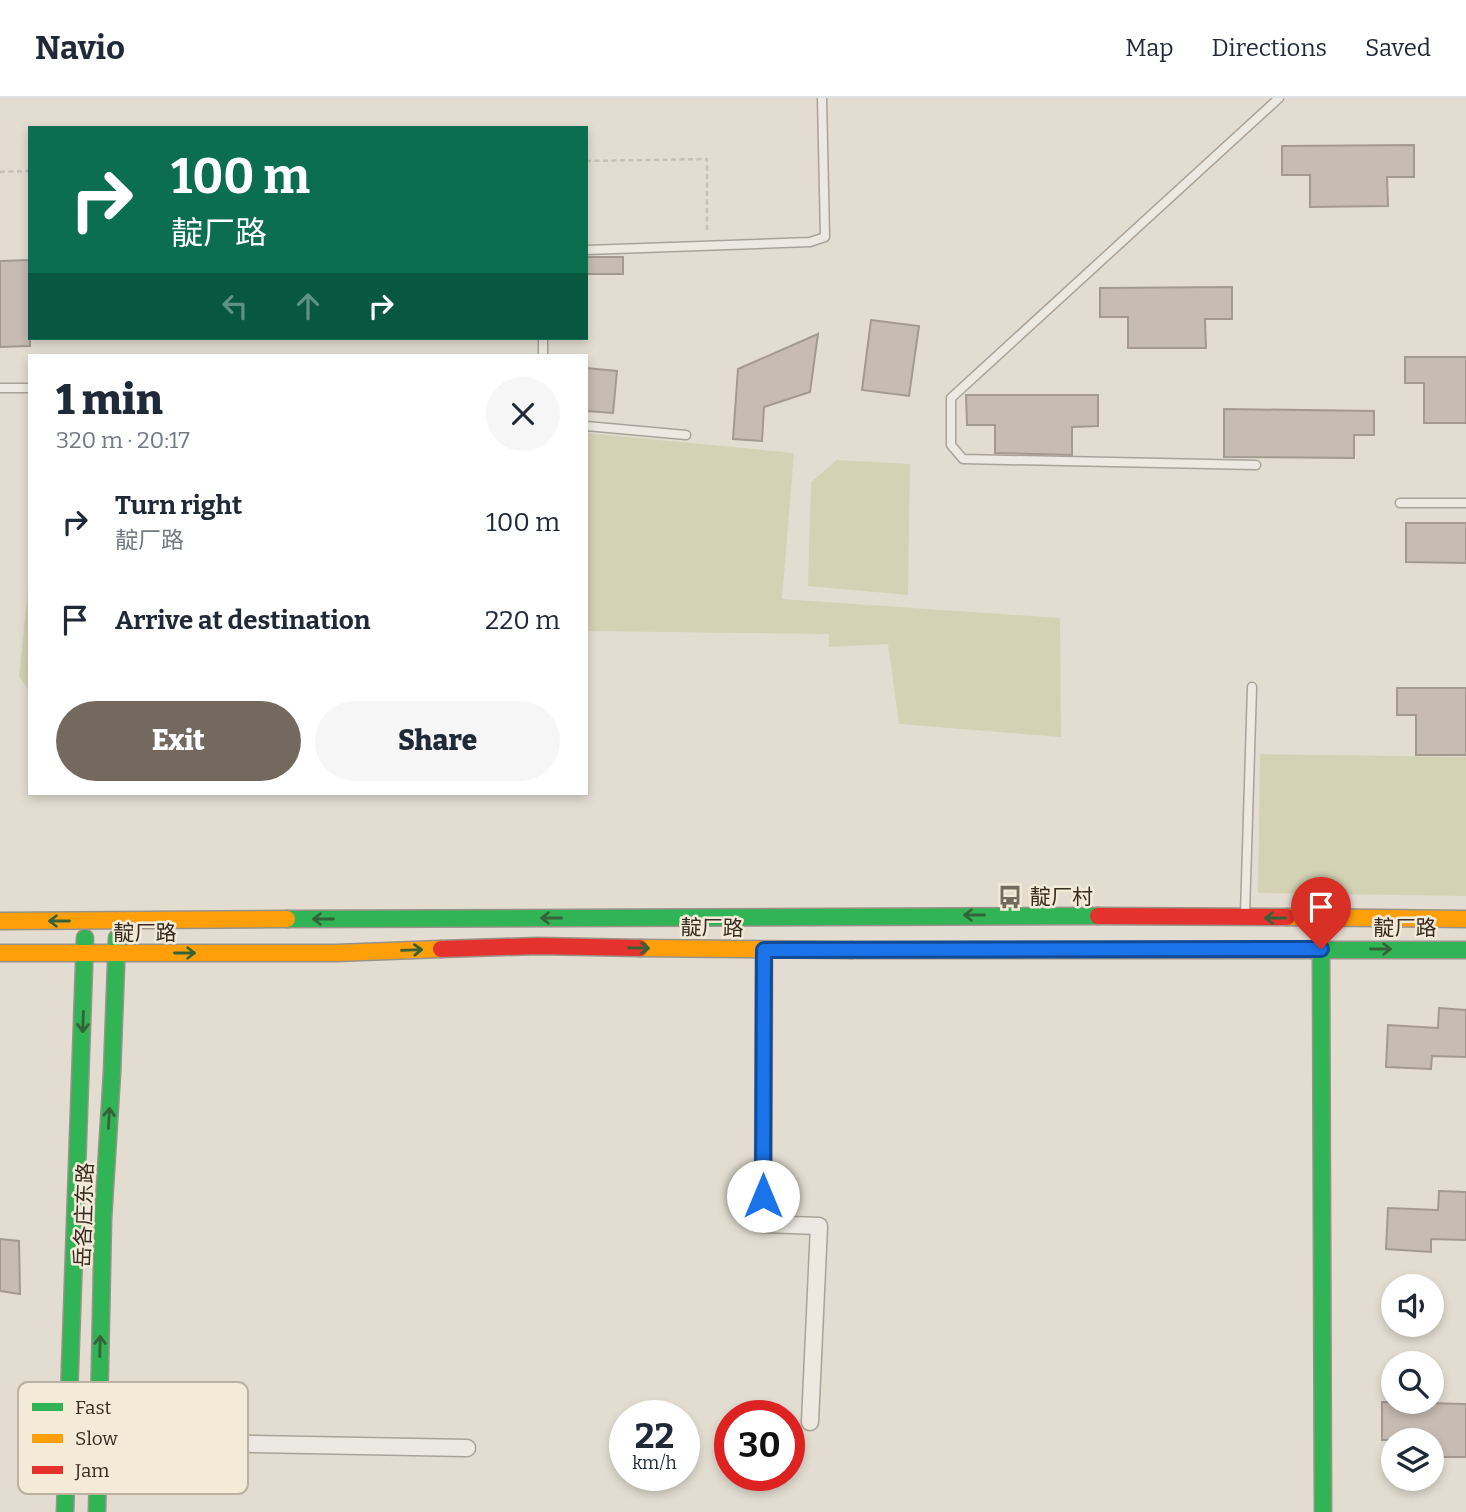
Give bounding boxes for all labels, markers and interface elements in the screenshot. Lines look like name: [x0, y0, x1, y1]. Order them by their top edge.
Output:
text: Navio: [35, 28, 125, 68]
text: Map: [1125, 34, 1174, 62]
text: Directions: [1212, 34, 1327, 62]
text: Saved: [1365, 34, 1431, 62]
text: 100 m: [171, 147, 310, 206]
icon: right: [56, 154, 147, 245]
text: 靛厂路: [171, 214, 267, 252]
icon: left: [216, 287, 254, 325]
icon: ahead: [289, 287, 327, 325]
icon: right: [362, 287, 400, 325]
text: 1 min: [56, 375, 163, 425]
button: close: [486, 377, 560, 451]
text: 320 m · 20:17: [56, 426, 190, 454]
text: Turn right: [115, 490, 242, 521]
icon: right: [56, 503, 94, 541]
text: 100 m: [486, 507, 560, 538]
text: 靛厂路: [115, 526, 184, 554]
icon: arrive: [56, 601, 94, 639]
text: Arrive at destination: [115, 605, 370, 636]
text: 220 m: [485, 605, 560, 636]
button: Exit: [56, 701, 301, 781]
button: Share: [315, 701, 560, 781]
pin: [1291, 877, 1351, 949]
bus stop icon: 靛厂村: [996, 883, 1024, 911]
place label: 靛厂村: [1030, 884, 1093, 910]
icon: arrive: [1302, 888, 1340, 926]
one-way arrow: [963, 909, 986, 922]
one-way arrow: [540, 911, 563, 925]
one-way arrow: [1264, 911, 1287, 925]
one-way arrow: [312, 913, 335, 926]
one-way arrow: [47, 914, 70, 928]
street label: 靛厂路: [680, 914, 744, 942]
street label: 靛厂路: [1374, 915, 1437, 941]
street label: 靛厂路: [114, 920, 177, 946]
one-way arrow: [628, 941, 651, 955]
one-way arrow: [1370, 942, 1393, 956]
one-way arrow: [400, 944, 423, 957]
one-way arrow: [173, 947, 196, 960]
one-way arrow: [76, 1010, 89, 1033]
one-way arrow: [103, 1108, 116, 1130]
position arrow: [726, 1159, 800, 1233]
street label: 岳各庄东路: [69, 1162, 99, 1268]
map controls: [1381, 1274, 1444, 1491]
button: sound: [1381, 1274, 1444, 1337]
one-way arrow: [94, 1335, 107, 1358]
button: search: [1381, 1351, 1444, 1414]
legend: [18, 1382, 248, 1494]
text: Fast: [75, 1396, 112, 1419]
speed limit sign: 30: [714, 1400, 805, 1491]
text: 22: [635, 1415, 674, 1457]
text: Slow: [75, 1427, 118, 1450]
button: layers: [1381, 1428, 1444, 1491]
text: km/h: [632, 1452, 677, 1474]
text: Jam: [74, 1459, 109, 1482]

